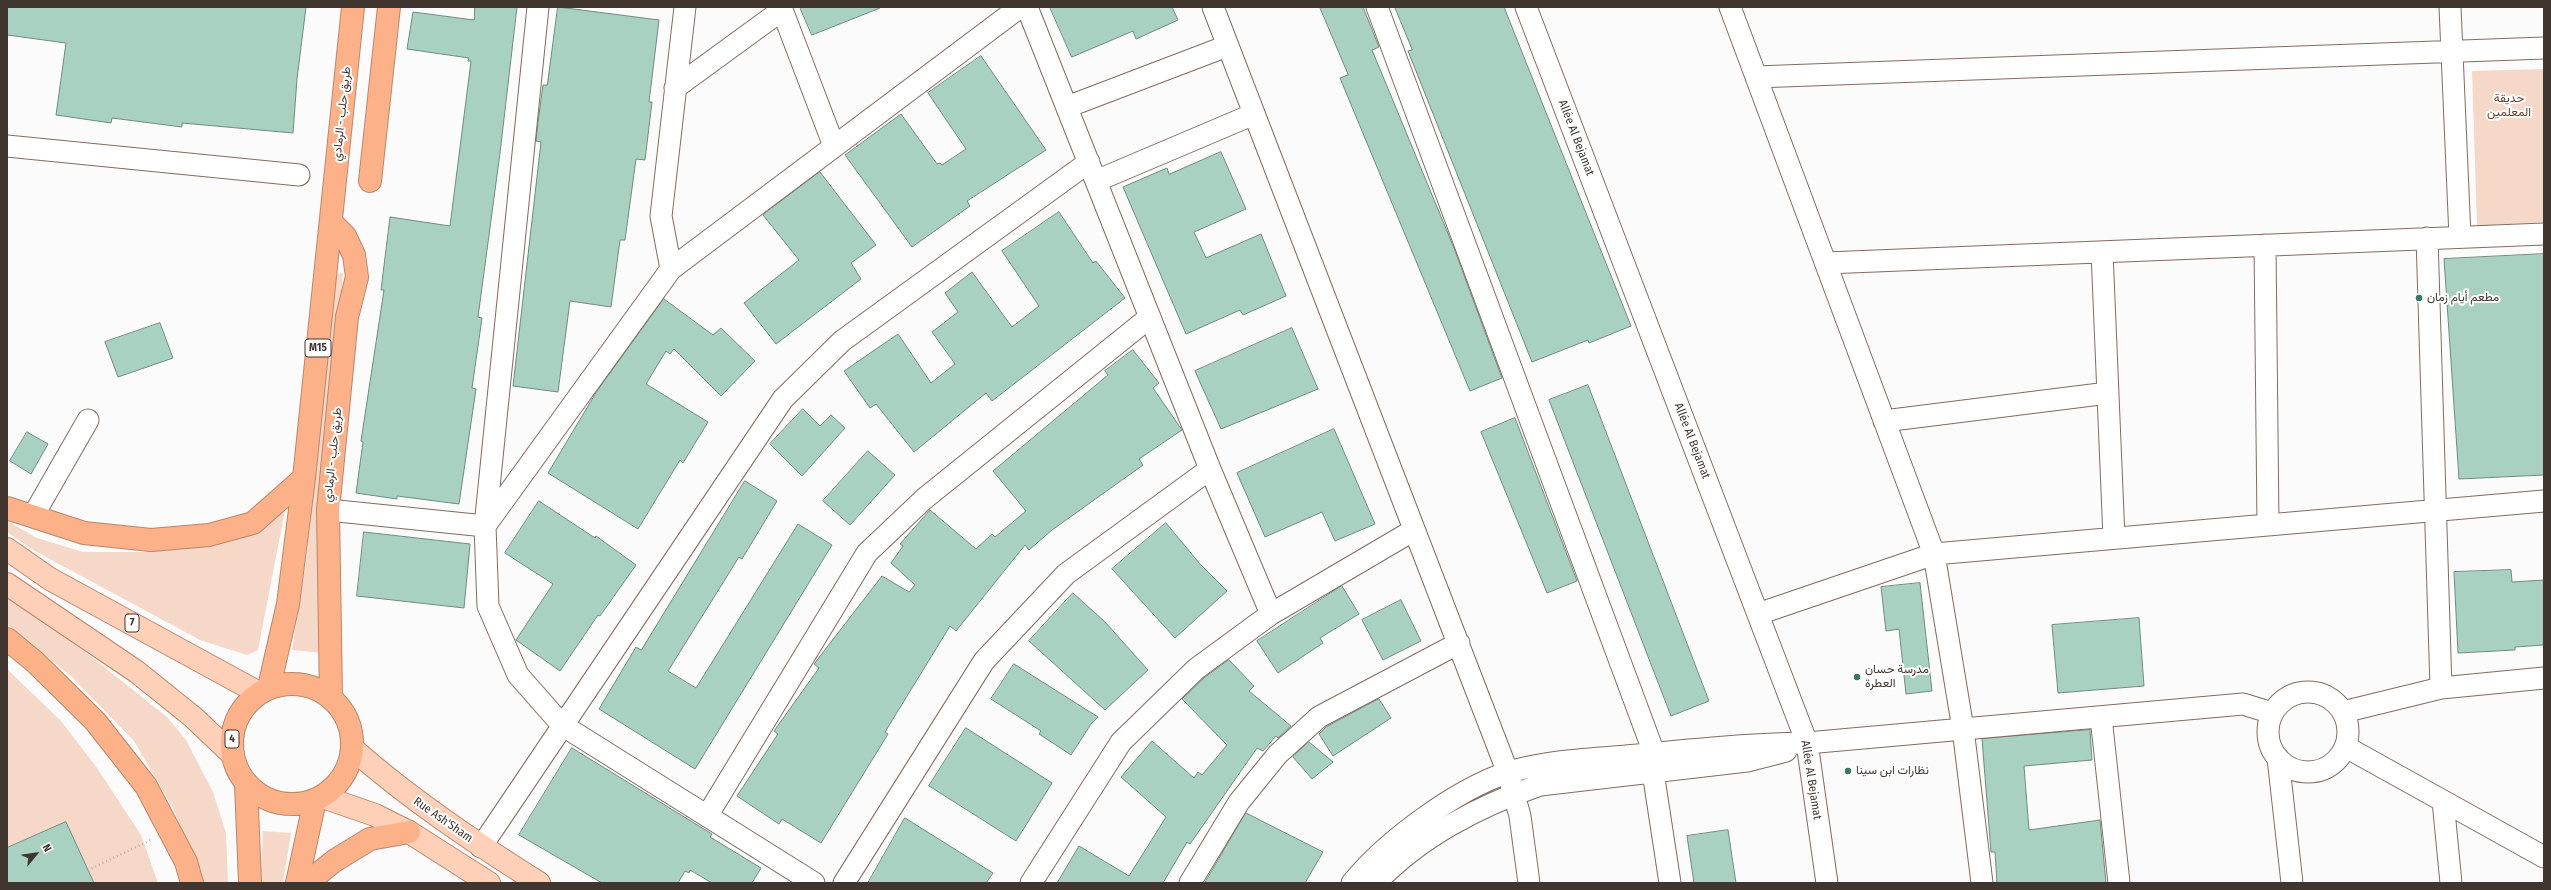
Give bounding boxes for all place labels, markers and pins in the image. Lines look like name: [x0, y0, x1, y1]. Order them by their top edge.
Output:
place label: مطعم أيام زمان: [2427, 291, 2499, 305]
marker: مطعم أيام زمان: [2414, 293, 2424, 303]
place label: مدرسة حسان العطرة: [1865, 663, 1929, 691]
marker: مدرسة حسان العطرة: [1852, 672, 1862, 682]
place label: نظارات ابن سينا: [1856, 764, 1929, 778]
marker: نظارات ابن سينا: [1843, 766, 1853, 776]

